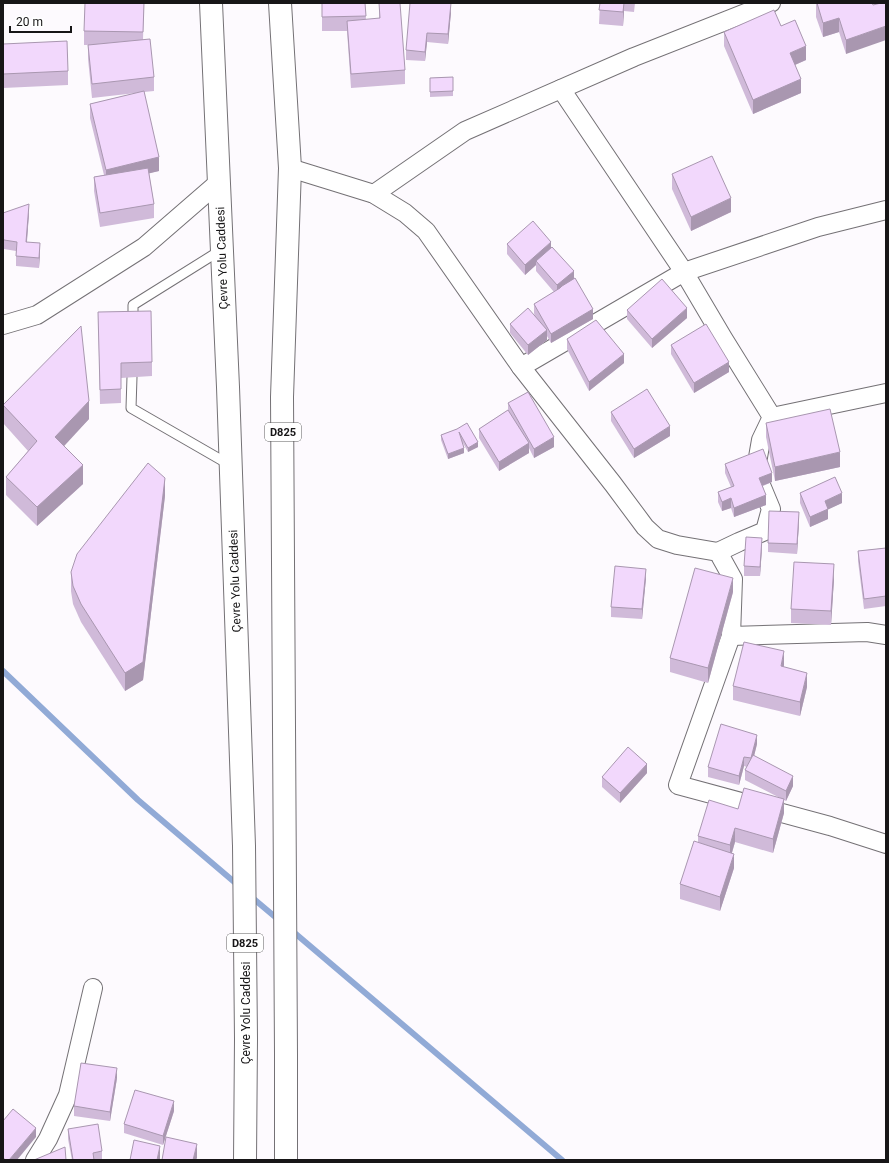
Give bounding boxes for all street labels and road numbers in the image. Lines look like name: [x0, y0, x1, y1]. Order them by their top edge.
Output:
street label: Çevre Yolu Caddesi: [213, 206, 231, 310]
road number: D825: [265, 423, 301, 441]
street label: Çevre Yolu Caddesi: [226, 529, 244, 633]
road number: D825: [227, 934, 263, 952]
street label: Çevre Yolu Caddesi: [239, 962, 253, 1064]

